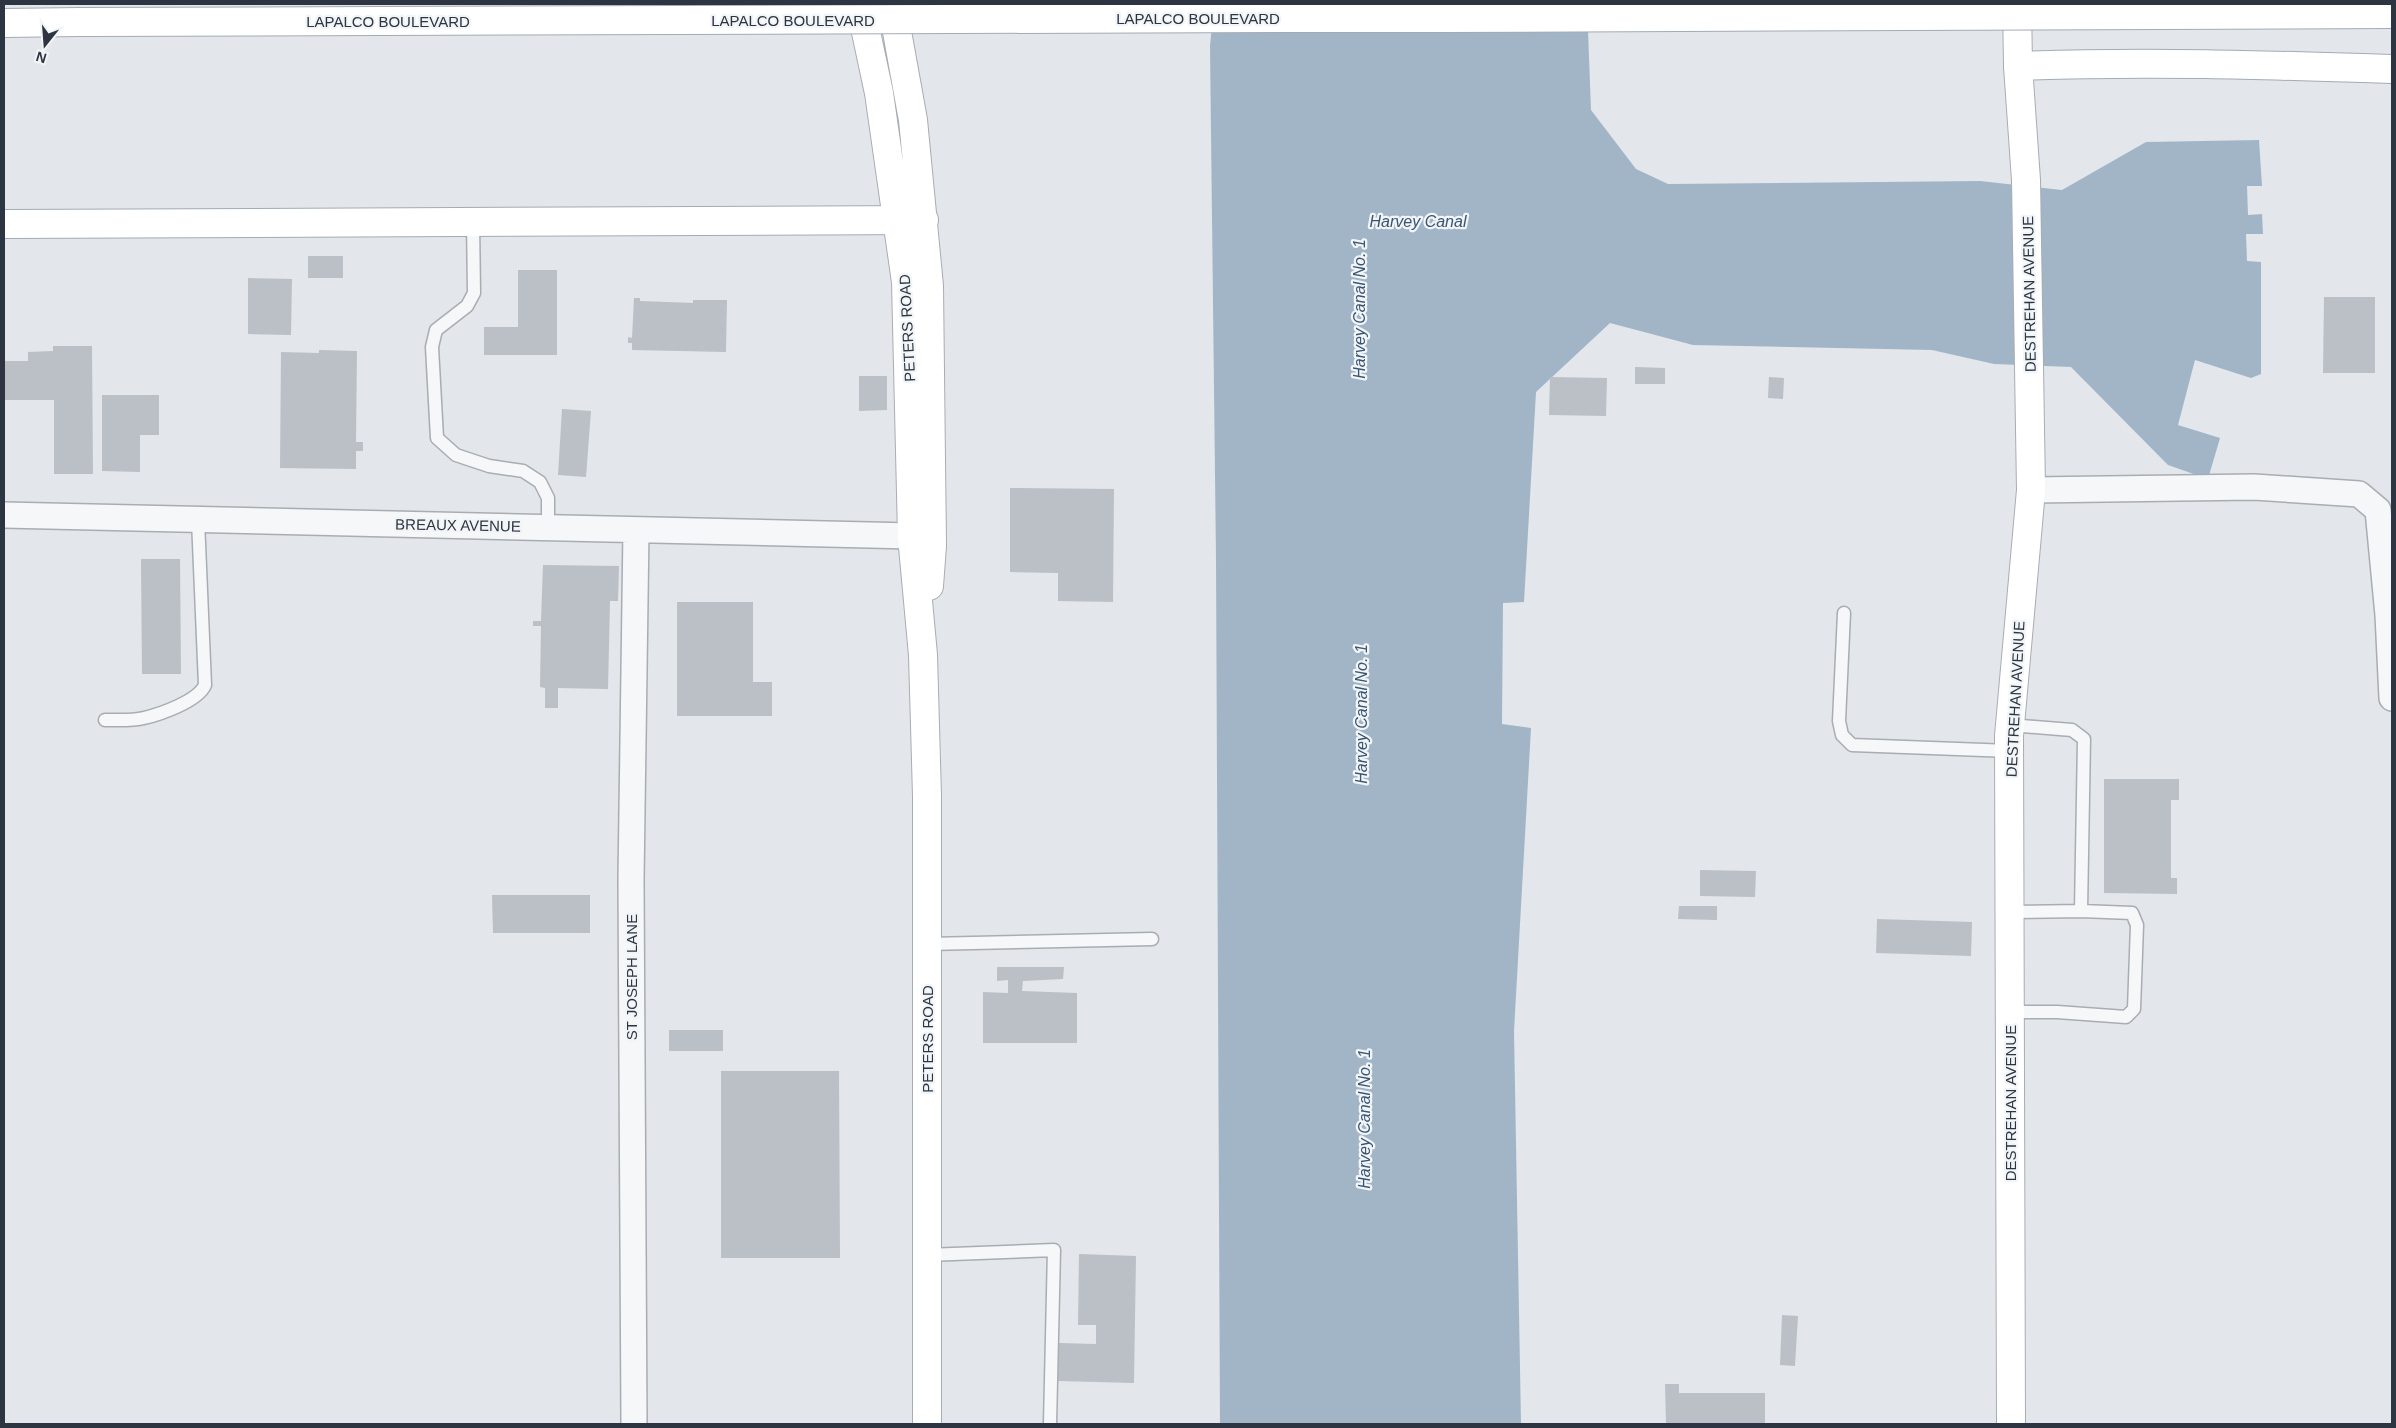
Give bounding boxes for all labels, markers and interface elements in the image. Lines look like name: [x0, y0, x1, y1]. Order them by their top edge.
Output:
street label: LAPALCO BOULEVARD: [1116, 10, 1280, 27]
street label: LAPALCO BOULEVARD: [711, 12, 875, 29]
street label: LAPALCO BOULEVARD: [306, 13, 470, 30]
north arrow: [20, 20, 70, 70]
text: N: [34, 48, 48, 67]
water label: Harvey Canal: [1370, 213, 1467, 230]
street label: DESTREHAN AVENUE: [2019, 216, 2039, 372]
water label: Harvey Canal No. 1: [1351, 239, 1368, 379]
street label: PETERS ROAD: [896, 274, 918, 382]
street label: BREAUX AVENUE: [395, 515, 521, 535]
street label: DESTREHAN AVENUE: [2002, 620, 2028, 778]
water label: Harvey Canal No. 1: [1353, 644, 1370, 784]
street label: ST JOSEPH LANE: [623, 914, 640, 1040]
street label: PETERS ROAD: [919, 985, 936, 1093]
street label: DESTREHAN AVENUE: [2002, 1025, 2019, 1181]
water label: Harvey Canal No. 1: [1356, 1049, 1373, 1189]

